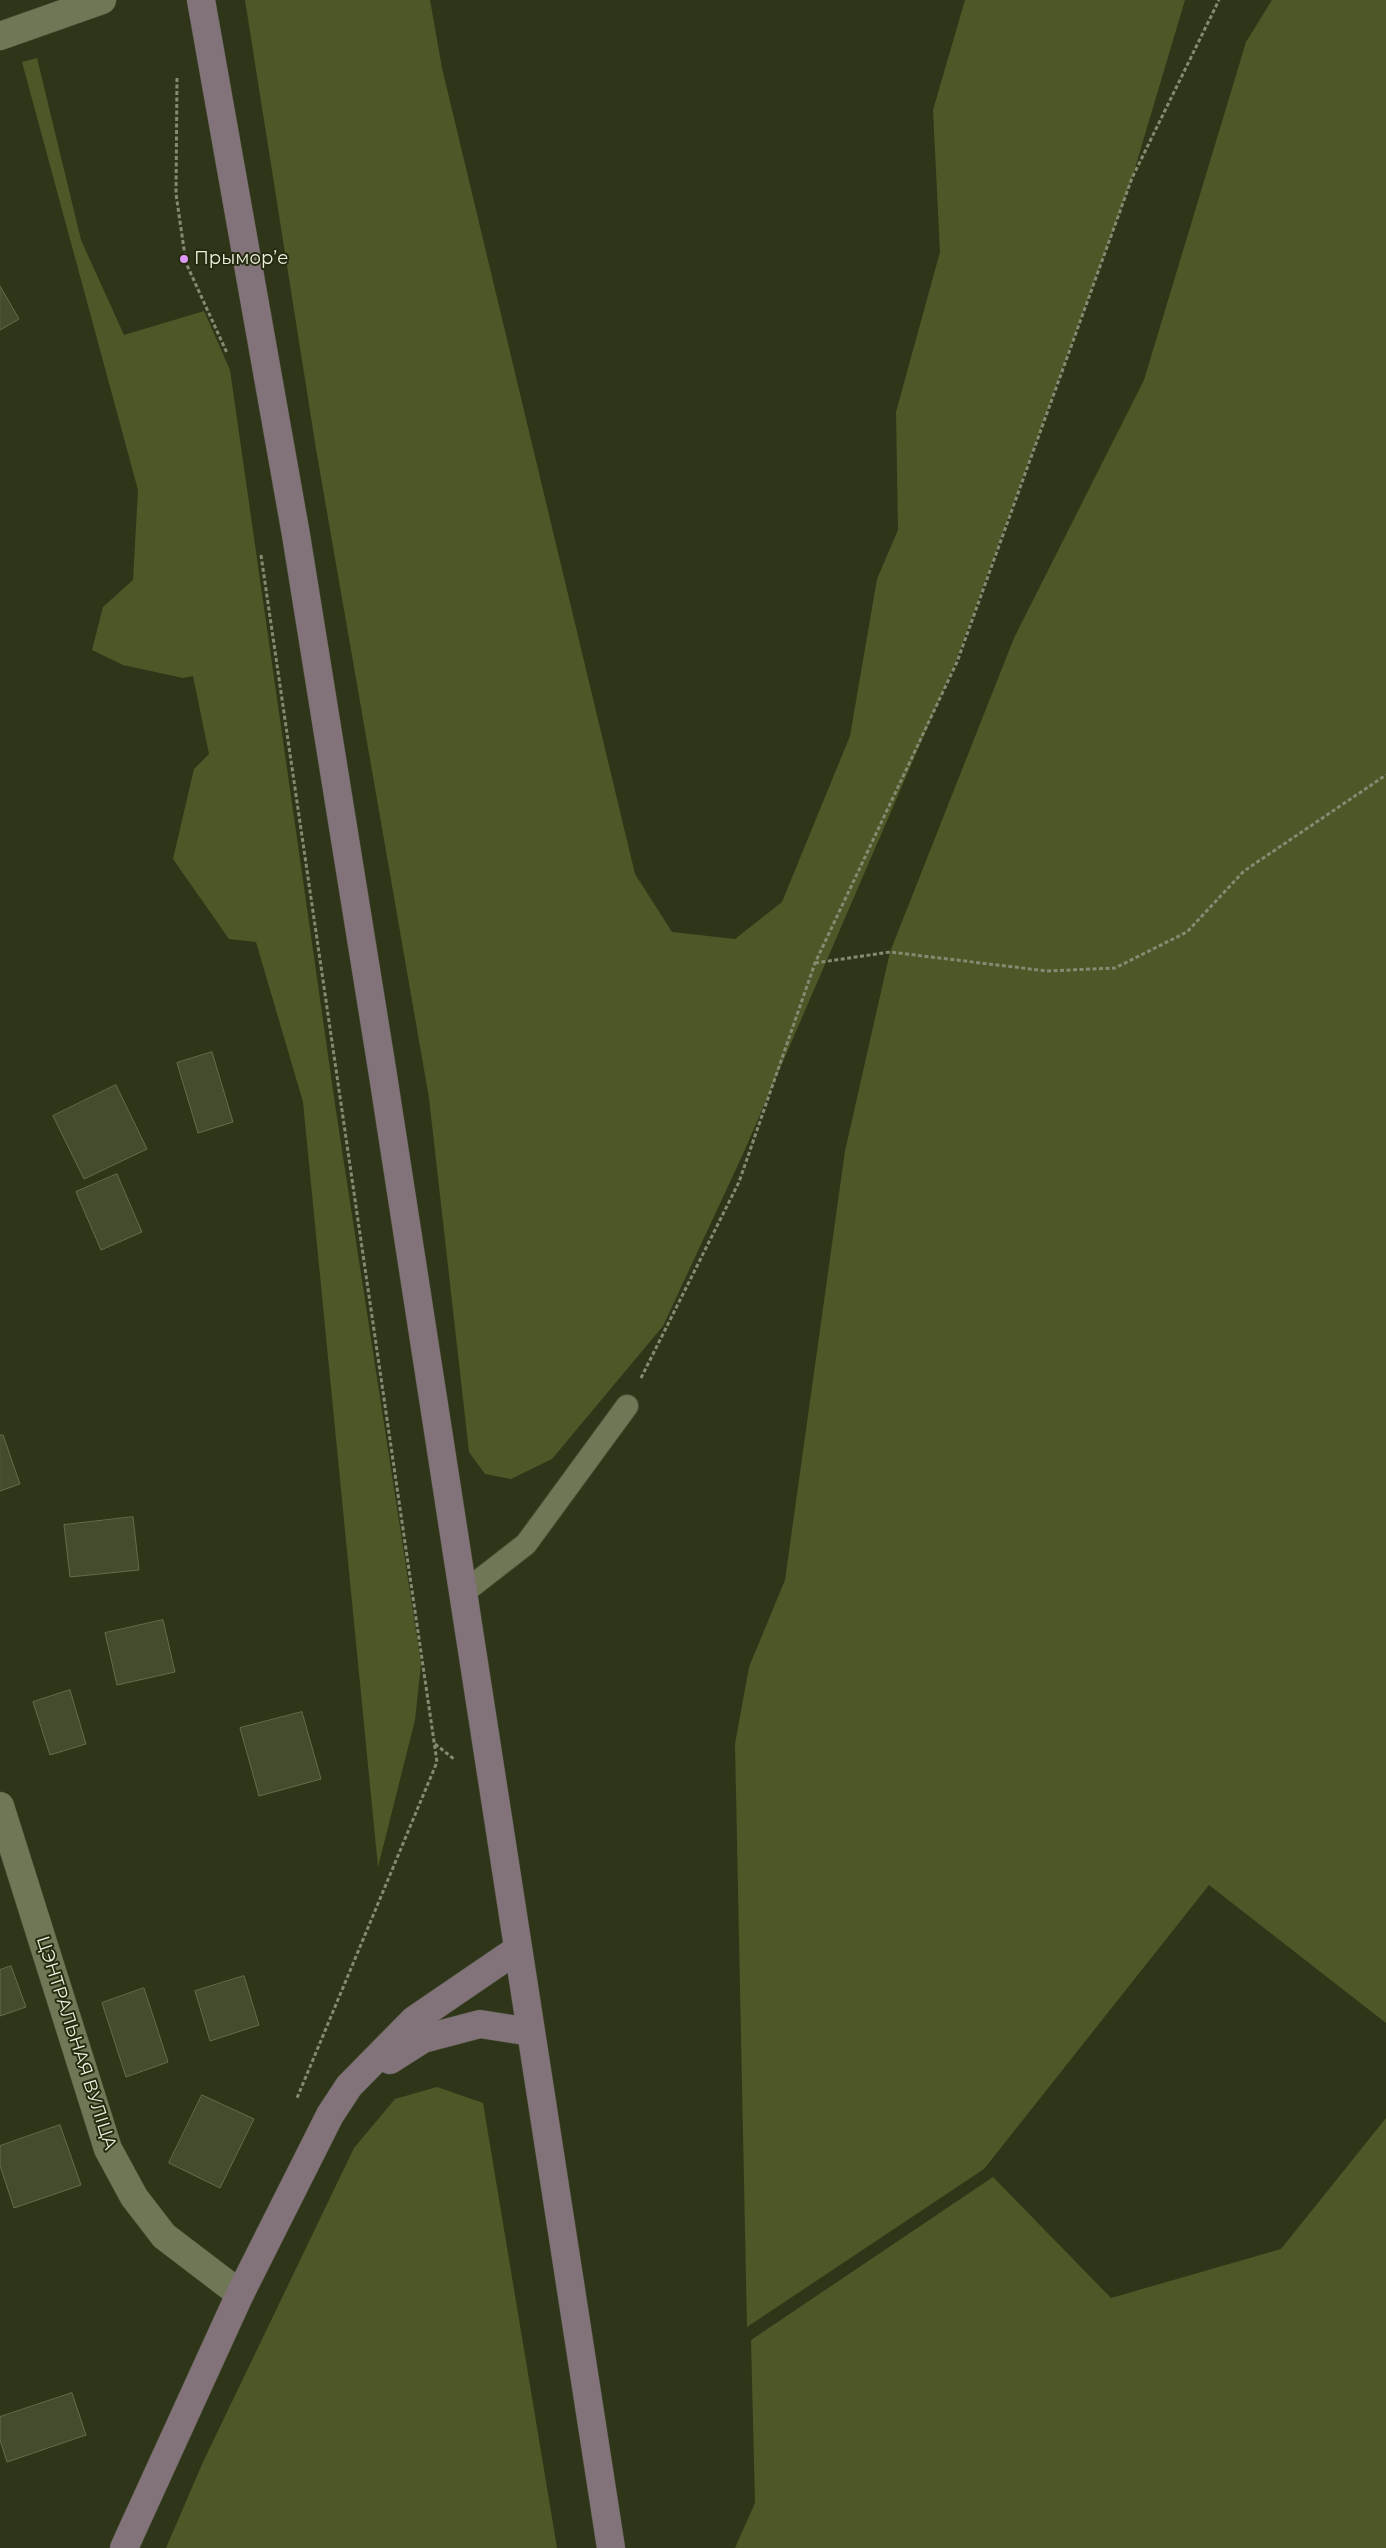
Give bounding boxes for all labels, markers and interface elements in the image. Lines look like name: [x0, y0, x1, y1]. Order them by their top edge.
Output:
place label: Прыморʼе: [194, 248, 288, 270]
marker: Прыморʼе: [178, 253, 190, 265]
street label: ЦЭНТРАЛЬНАЯ ВУЛІЦА: [31, 1933, 121, 2153]

